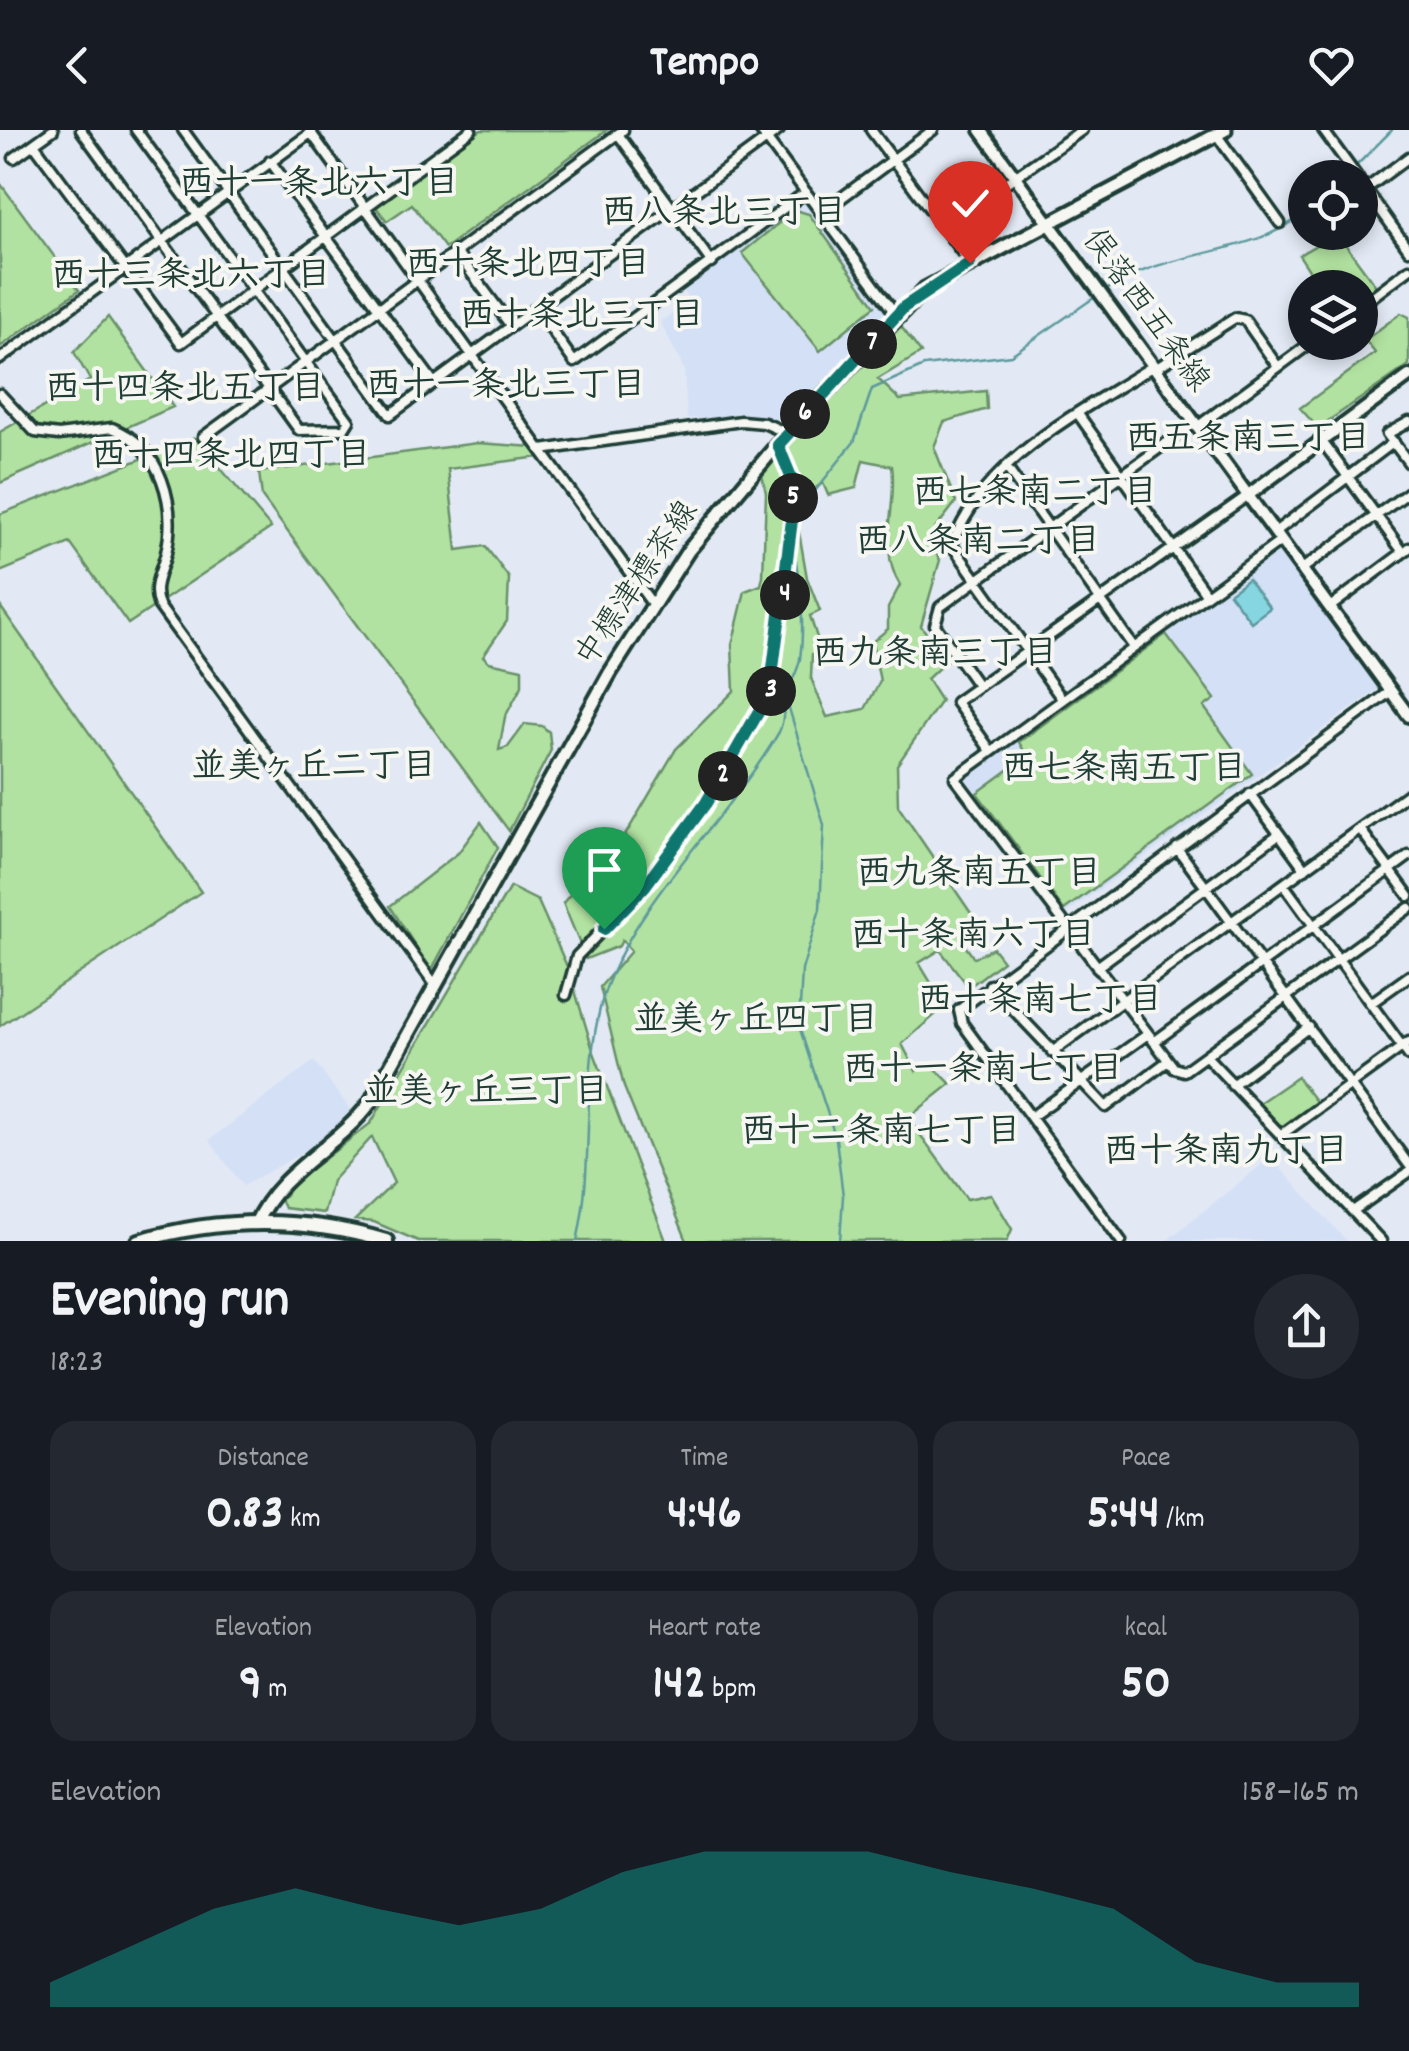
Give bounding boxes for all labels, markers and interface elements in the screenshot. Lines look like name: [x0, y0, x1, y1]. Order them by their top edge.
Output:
text: Tempo: [650, 33, 759, 97]
icon: back: [50, 38, 105, 93]
icon: heart: [1304, 38, 1359, 93]
map controls: [1288, 160, 1378, 360]
button: locate: [1288, 160, 1378, 250]
district label: 西十一条北六丁目: [179, 161, 459, 211]
pin: [928, 161, 1013, 264]
icon: check: [943, 176, 998, 231]
district label: 西八条北三丁目: [601, 190, 847, 240]
street label: 俣落西五条線: [1069, 221, 1219, 403]
district label: 西十条北四丁目: [405, 242, 651, 292]
district label: 西十三条北六丁目: [51, 253, 331, 303]
button: layers: [1288, 270, 1378, 360]
district label: 西十条北三丁目: [459, 293, 705, 343]
pin: 7: [847, 319, 897, 369]
text: 7: [867, 324, 877, 364]
district label: 西十一条北三丁目: [366, 363, 646, 413]
district label: 西十四条北五丁目: [45, 366, 325, 416]
pin: 6: [780, 389, 830, 439]
text: 6: [798, 394, 812, 434]
district label: 西五条南三丁目: [1125, 416, 1371, 466]
district label: 西十四条北四丁目: [91, 433, 371, 483]
district label: 西七条南二丁目: [912, 470, 1158, 520]
pin: 5: [768, 473, 818, 523]
text: 5: [787, 478, 799, 518]
street label: 中標津標茶線: [566, 493, 712, 677]
district label: 西八条南二丁目: [855, 519, 1101, 569]
pin: 4: [760, 570, 810, 620]
text: 4: [779, 575, 791, 615]
district label: 西九条南三丁目: [812, 631, 1058, 681]
pin: 3: [746, 666, 796, 716]
text: 3: [765, 671, 777, 711]
district label: 並美ヶ丘二丁目: [191, 744, 437, 794]
district label: 西七条南五丁目: [1001, 746, 1247, 796]
pin: 2: [698, 751, 748, 801]
text: 2: [717, 756, 729, 796]
pin: [562, 827, 647, 930]
icon: arrive: [577, 842, 632, 897]
district label: 西九条南五丁目: [856, 851, 1102, 901]
district label: 西十条南六丁目: [850, 913, 1096, 963]
district label: 西十条南七丁目: [917, 978, 1163, 1028]
district label: 並美ヶ丘四丁目: [633, 997, 879, 1047]
district label: 西十一条南七丁目: [843, 1047, 1123, 1097]
district label: 並美ヶ丘三丁目: [363, 1069, 609, 1119]
district label: 西十二条南七丁目: [741, 1109, 1021, 1159]
district label: 西十条南九丁目: [1103, 1129, 1349, 1179]
text: Evening run: [50, 1264, 289, 1343]
button: share: [1254, 1274, 1359, 1379]
text: 18:23: [50, 1341, 103, 1387]
text: Distance: [217, 1440, 309, 1480]
text: Time: [681, 1440, 728, 1480]
text: Pace: [1121, 1440, 1171, 1480]
text: 0.83: [206, 1480, 284, 1552]
text: 4:46: [667, 1480, 742, 1552]
text: 5:44: [1087, 1480, 1160, 1552]
text: km: [284, 1501, 321, 1541]
text: /km: [1160, 1501, 1205, 1541]
text: Elevation: [214, 1610, 312, 1650]
text: Heart rate: [648, 1610, 761, 1650]
text: kcal: [1125, 1610, 1167, 1650]
text: 9: [239, 1650, 262, 1722]
text: 142: [652, 1650, 706, 1722]
text: 50: [1121, 1650, 1171, 1722]
text: m: [262, 1671, 287, 1711]
text: bpm: [706, 1671, 757, 1711]
text: Elevation: [50, 1771, 161, 1817]
text: 158–165 m: [1242, 1771, 1359, 1817]

